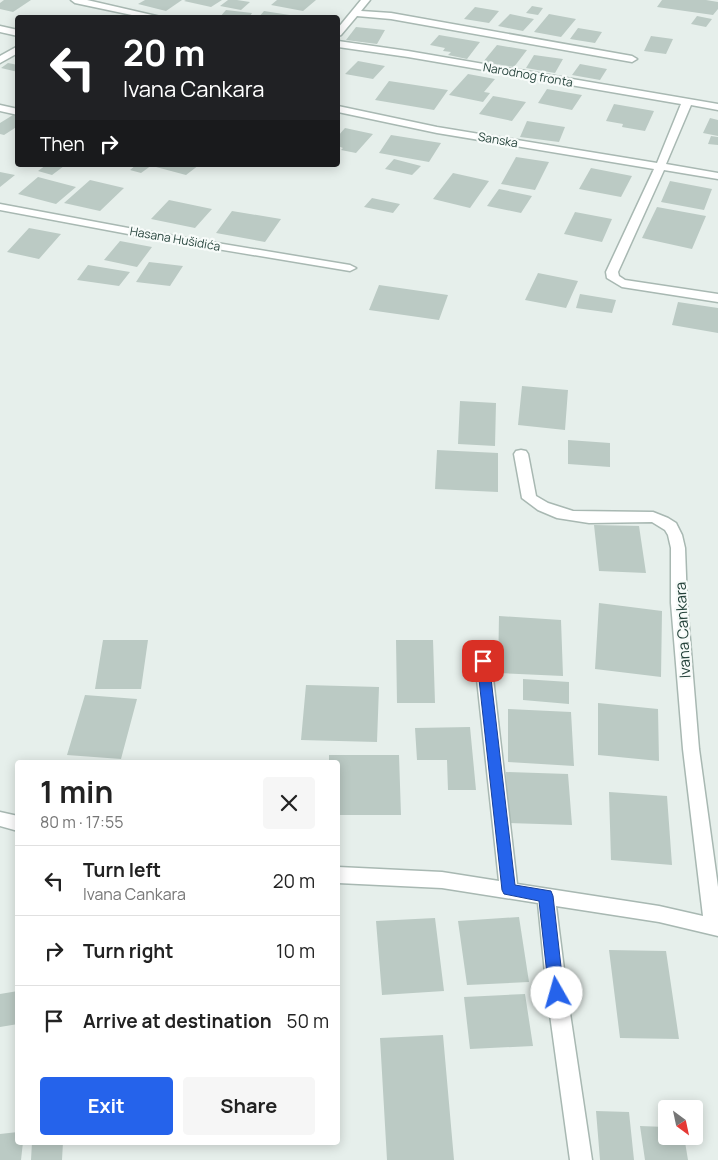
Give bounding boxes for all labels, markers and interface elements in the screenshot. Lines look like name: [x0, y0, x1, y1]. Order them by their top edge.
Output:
text: 20 m: [123, 29, 205, 77]
icon: left: [40, 35, 105, 100]
street label: Narodnog fronta: [482, 58, 574, 91]
text: Ivana Cankara: [123, 74, 264, 104]
street label: Sanska: [477, 128, 519, 151]
icon: right: [95, 130, 123, 158]
text: Then: [40, 131, 85, 157]
street label: Hasana Hušidića: [128, 222, 222, 255]
street label: Ivana Cankara: [669, 581, 696, 679]
pin: [462, 640, 504, 682]
icon: arrive: [469, 647, 497, 675]
text: 1 min: [40, 771, 113, 812]
button: close: [263, 777, 315, 829]
text: 80 m · 17:55: [40, 811, 123, 833]
text: Turn left: [83, 857, 161, 883]
icon: left: [40, 867, 68, 895]
text: 20 m: [273, 868, 315, 894]
text: Ivana Cankara: [83, 883, 186, 905]
icon: right: [40, 937, 68, 965]
text: Turn right: [83, 938, 173, 964]
text: 10 m: [276, 938, 315, 964]
position arrow: [530, 966, 582, 1018]
icon: arrive: [40, 1007, 68, 1035]
text: Arrive at destination: [83, 1008, 272, 1034]
text: 50 m: [287, 1008, 329, 1034]
button: Exit: [40, 1077, 173, 1135]
button: Share: [183, 1077, 315, 1135]
north arrow: [658, 1100, 702, 1145]
map controls: [658, 1100, 703, 1145]

